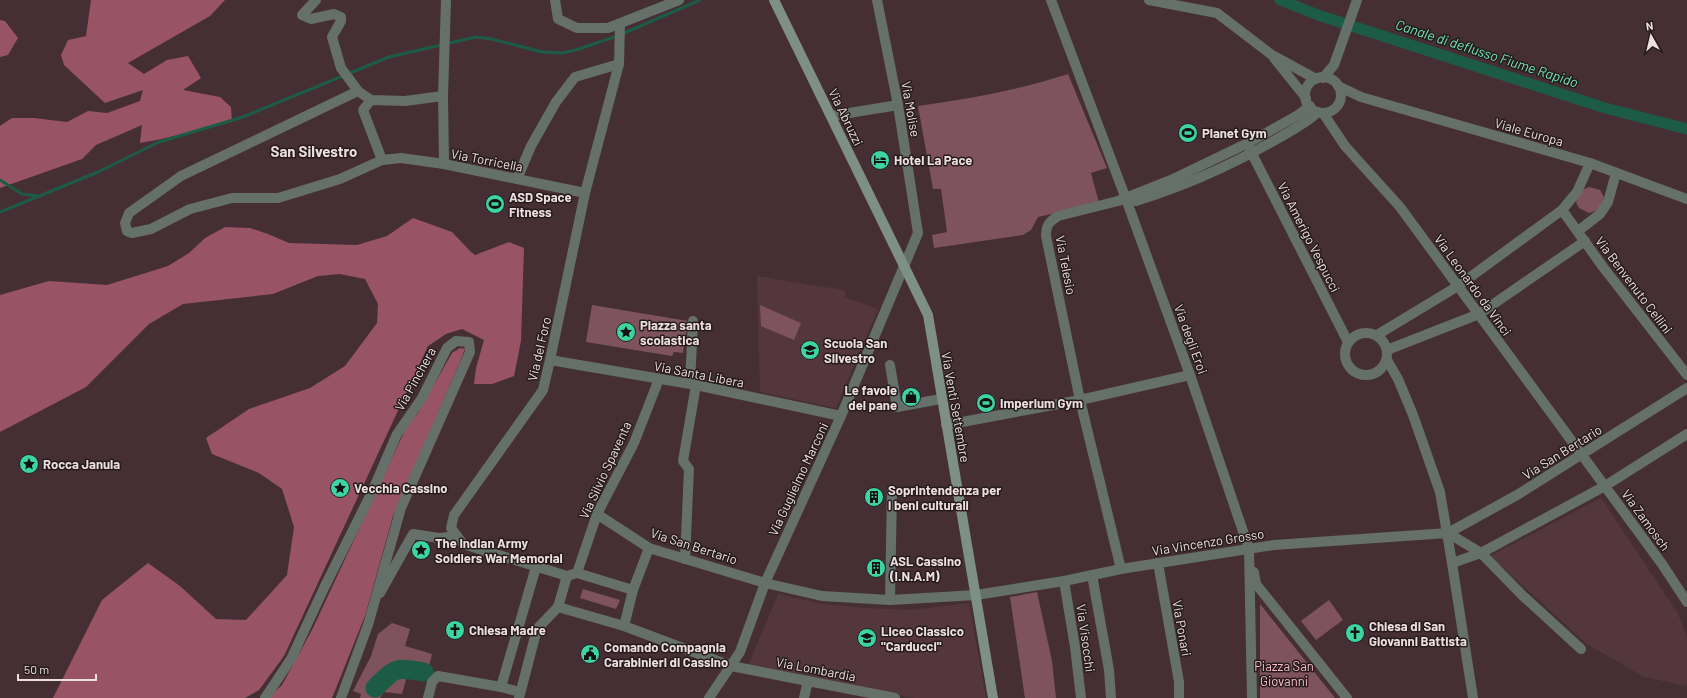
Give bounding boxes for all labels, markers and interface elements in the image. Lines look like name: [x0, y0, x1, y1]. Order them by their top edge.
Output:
water label: Canale di deflusso Fiume Rapido: [1394, 15, 1580, 91]
north arrow: [1631, 16, 1671, 56]
text: N: [1645, 19, 1654, 33]
street label: Via Molise: [898, 80, 924, 138]
street label: Via Abruzzi: [825, 86, 867, 148]
street label: Viale Europa: [1493, 115, 1565, 149]
sports icon: Planet Gym: [1177, 122, 1199, 144]
place label: Planet Gym: [1202, 125, 1267, 141]
district label: San Silvestro: [271, 142, 357, 160]
street label: Via Torricella: [450, 145, 524, 175]
hotel icon: Hotel La Pace: [869, 149, 891, 171]
place label: Hotel La Pace: [894, 152, 972, 168]
street label: Via Amerigo Vespucci: [1274, 179, 1344, 295]
place label: ASD Space Fitness: [509, 189, 572, 220]
sports icon: ASD Space Fitness: [484, 193, 506, 215]
street label: Via Leonardo da Vinci: [1431, 231, 1515, 339]
street label: Via Benvenuto Cellini: [1592, 233, 1676, 337]
street label: Via Telesio: [1052, 234, 1080, 296]
street label: Via degli Eroi: [1171, 302, 1211, 376]
street label: Via del Foro: [524, 315, 554, 383]
place label: Piazza santa scolastica: [640, 317, 712, 348]
place icon: Piazza santa scolastica: [615, 321, 637, 343]
place label: Scuola San Silvestro: [824, 335, 887, 366]
school or university icon: Scuola San Silvestro: [799, 339, 821, 361]
street label: Via Pinchera: [391, 344, 439, 414]
street label: Via Venti Settembre: [938, 351, 974, 464]
street label: Via Santa Libera: [653, 357, 745, 391]
place label: Le favole del pane: [844, 382, 897, 413]
shop icon: Le favole del pane: [900, 386, 922, 408]
sports icon: Imperium Gym: [975, 392, 997, 414]
place label: Imperium Gym: [1000, 395, 1083, 411]
street label: Via Silvio Spaventa: [575, 419, 635, 521]
street label: Via Guglielmo Marconi: [765, 420, 831, 538]
street label: Via San Bertario: [1519, 421, 1605, 483]
place icon: Rocca Janula: [18, 453, 40, 475]
place label: Rocca Janula: [43, 456, 120, 472]
place icon: Vecchia Cassino: [329, 477, 351, 499]
place label: Vecchia Cassino: [354, 480, 447, 496]
place label: Soprintendenza per i beni culturali: [888, 482, 1001, 513]
building icon: Soprintendenza per i beni culturali: [863, 486, 885, 508]
street label: Via Zamosch: [1618, 486, 1674, 554]
street label: Via San Bertario: [648, 524, 740, 568]
street label: Via Vincenzo Grosso: [1151, 525, 1265, 559]
place label: The Indian Army Soldiers War Memorial: [435, 535, 563, 566]
place icon: The Indian Army Soldiers War Memorial: [410, 539, 432, 561]
place label: ASL Cassino (I.N.A.M): [889, 553, 961, 584]
building icon: ASL Cassino (I.N.A.M): [865, 557, 887, 579]
street label: Via Ponari: [1169, 599, 1195, 657]
street label: Via Visocchi: [1073, 603, 1099, 673]
place label: Chiesa di San Giovanni Battista: [1369, 618, 1467, 649]
church icon: Chiesa Madre: [444, 619, 466, 641]
place label: Chiesa Madre: [469, 622, 546, 638]
church icon: Chiesa di San Giovanni Battista: [1344, 622, 1366, 644]
place label: Liceo Classico "Carducci": [881, 623, 964, 654]
school or university icon: Liceo Classico "Carducci": [856, 627, 878, 649]
place label: Comando Compagnia Carabinieri di Cassino: [604, 639, 728, 670]
public building icon: Comando Compagnia Carabinieri di Cassino: [579, 643, 601, 665]
street label: Via Lombardia: [775, 653, 857, 685]
scale bar: [18, 656, 96, 682]
park label: Piazza San Giovanni: [1254, 658, 1314, 689]
text: 50 m: [24, 662, 49, 676]

